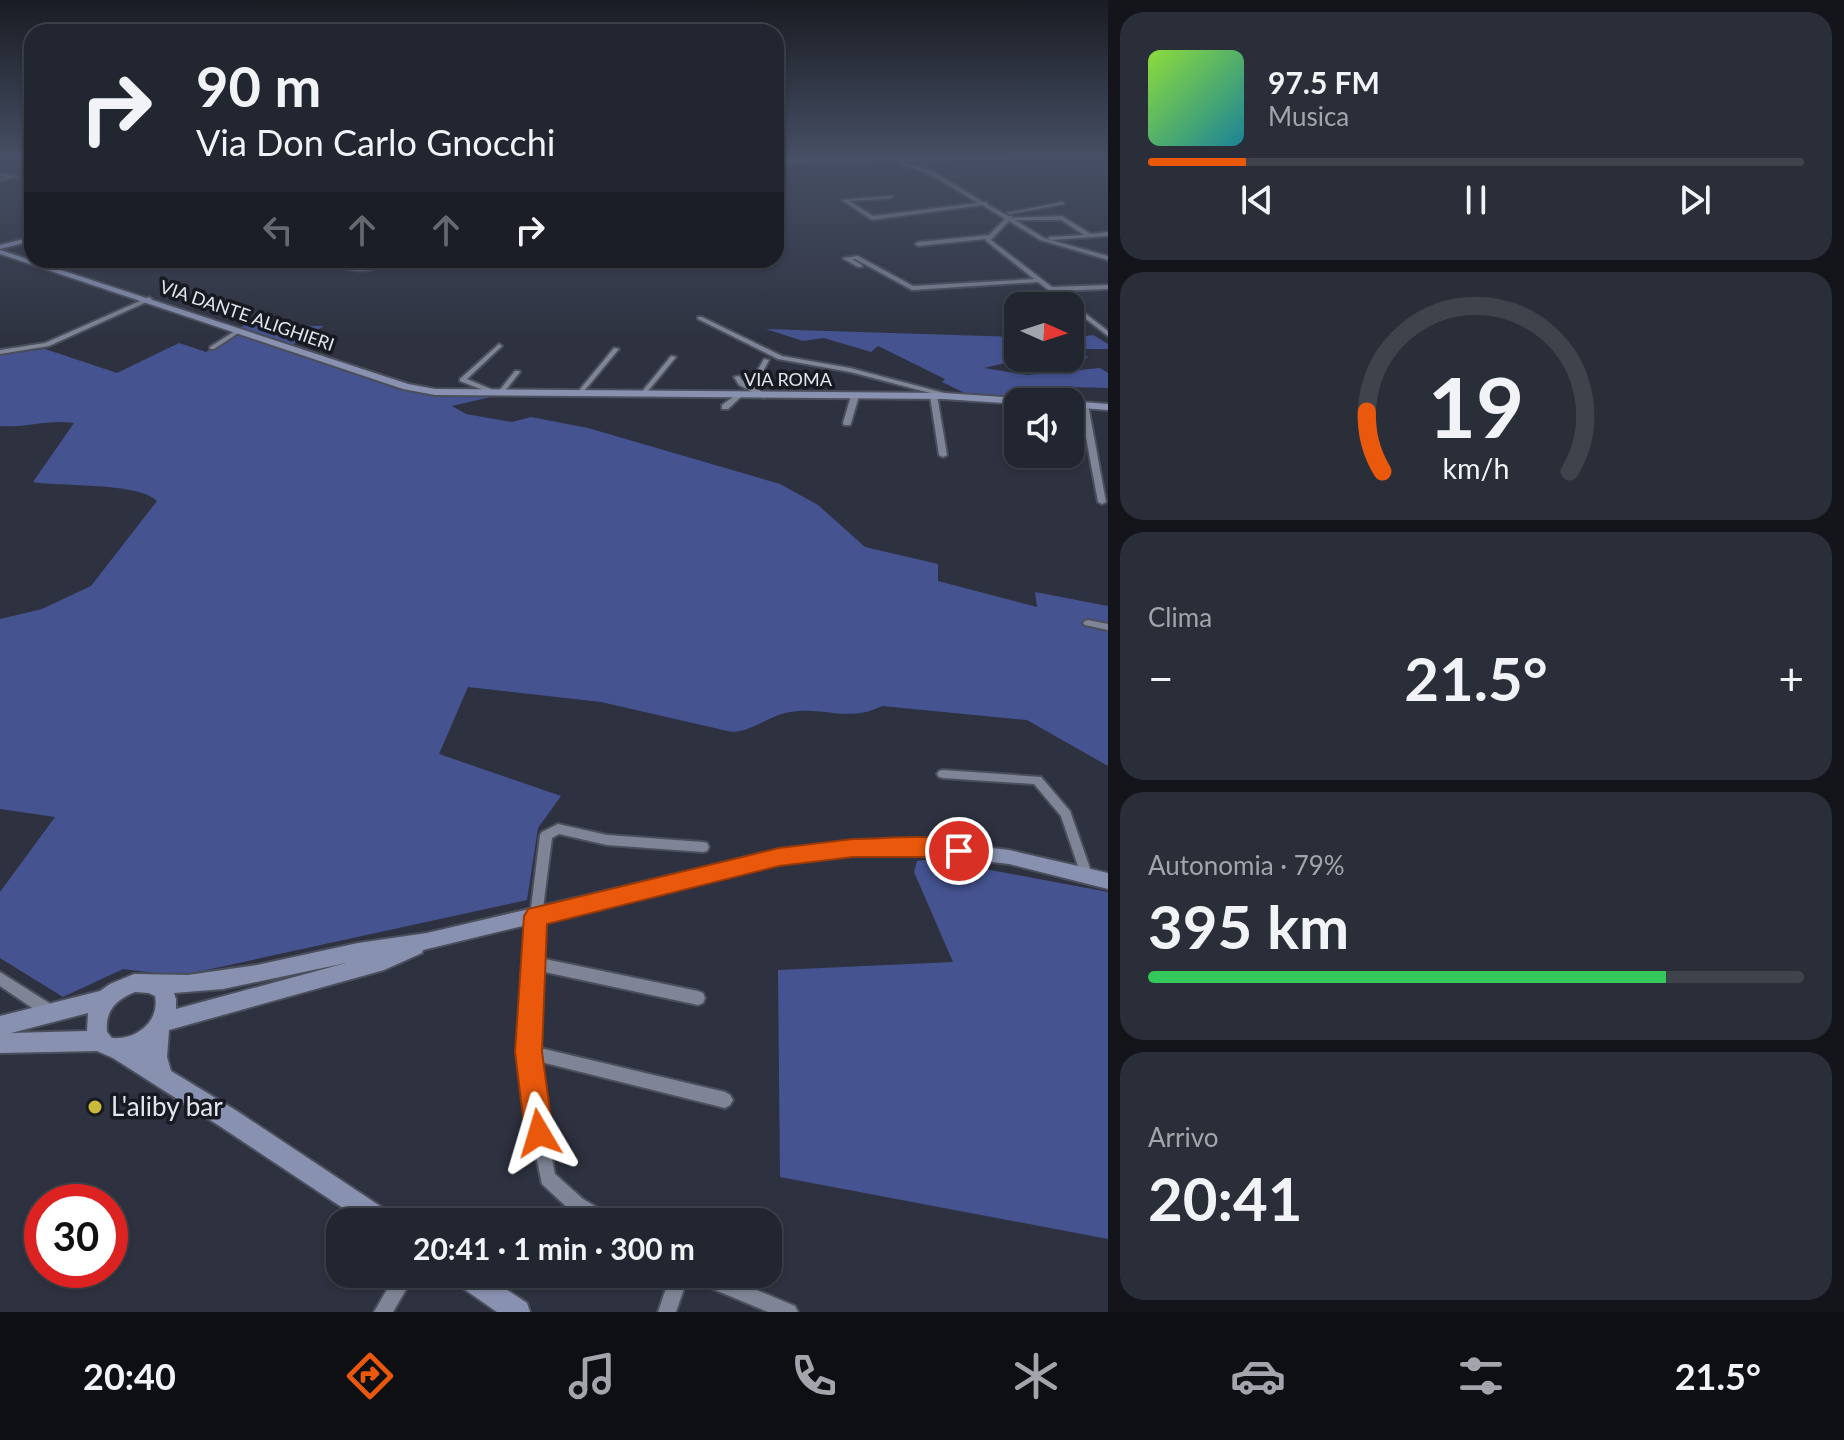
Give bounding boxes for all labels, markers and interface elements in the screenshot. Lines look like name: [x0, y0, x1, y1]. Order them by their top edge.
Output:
text: 90 m: [196, 52, 321, 119]
icon: right: [64, 56, 168, 160]
text: 97.5 FM: [1268, 64, 1380, 100]
text: Musica: [1268, 100, 1349, 132]
text: Via Don Carlo Gnocchi: [196, 120, 555, 164]
icon: previous: [1235, 178, 1279, 222]
icon: pause: [1454, 178, 1498, 222]
icon: next: [1673, 178, 1717, 222]
icon: left: [256, 208, 300, 252]
icon: ahead: [340, 208, 384, 252]
icon: ahead: [424, 208, 468, 252]
icon: right: [508, 208, 552, 252]
street label: VIA DANTE ALIGHIERI: [157, 275, 337, 355]
north arrow: [1004, 292, 1084, 372]
map controls: [1004, 292, 1084, 468]
text: 19: [1428, 356, 1524, 456]
street label: VIA ROMA: [744, 368, 833, 390]
button: sound: [1004, 388, 1084, 468]
text: km/h: [1443, 451, 1509, 485]
text: Clima: [1148, 601, 1212, 633]
text: 21.5°: [1404, 642, 1548, 714]
text: −: [1148, 652, 1174, 704]
text: +: [1778, 652, 1804, 704]
pin: [925, 817, 993, 885]
icon: arrive: [937, 829, 981, 873]
text: Autonomia · 79%: [1148, 849, 1345, 881]
text: 395 km: [1148, 890, 1349, 962]
place label: L'aliby bar: [111, 1090, 223, 1122]
position arrow: [497, 1091, 581, 1175]
marker: L'aliby bar: [86, 1098, 104, 1116]
text: Arrivo: [1148, 1121, 1219, 1153]
text: 20:41: [1148, 1162, 1303, 1234]
speed limit sign: 30: [24, 1184, 128, 1288]
text: 20:41 · 1 min · 300 m: [413, 1230, 695, 1266]
icon: directions: [342, 1348, 398, 1404]
icon: music: [564, 1348, 620, 1404]
icon: phone: [786, 1348, 842, 1404]
icon: climate: [1008, 1348, 1064, 1404]
icon: car: [1230, 1348, 1286, 1404]
icon: filters: [1453, 1348, 1509, 1404]
text: 20:40: [83, 1354, 176, 1398]
text: 21.5°: [1675, 1354, 1761, 1398]

